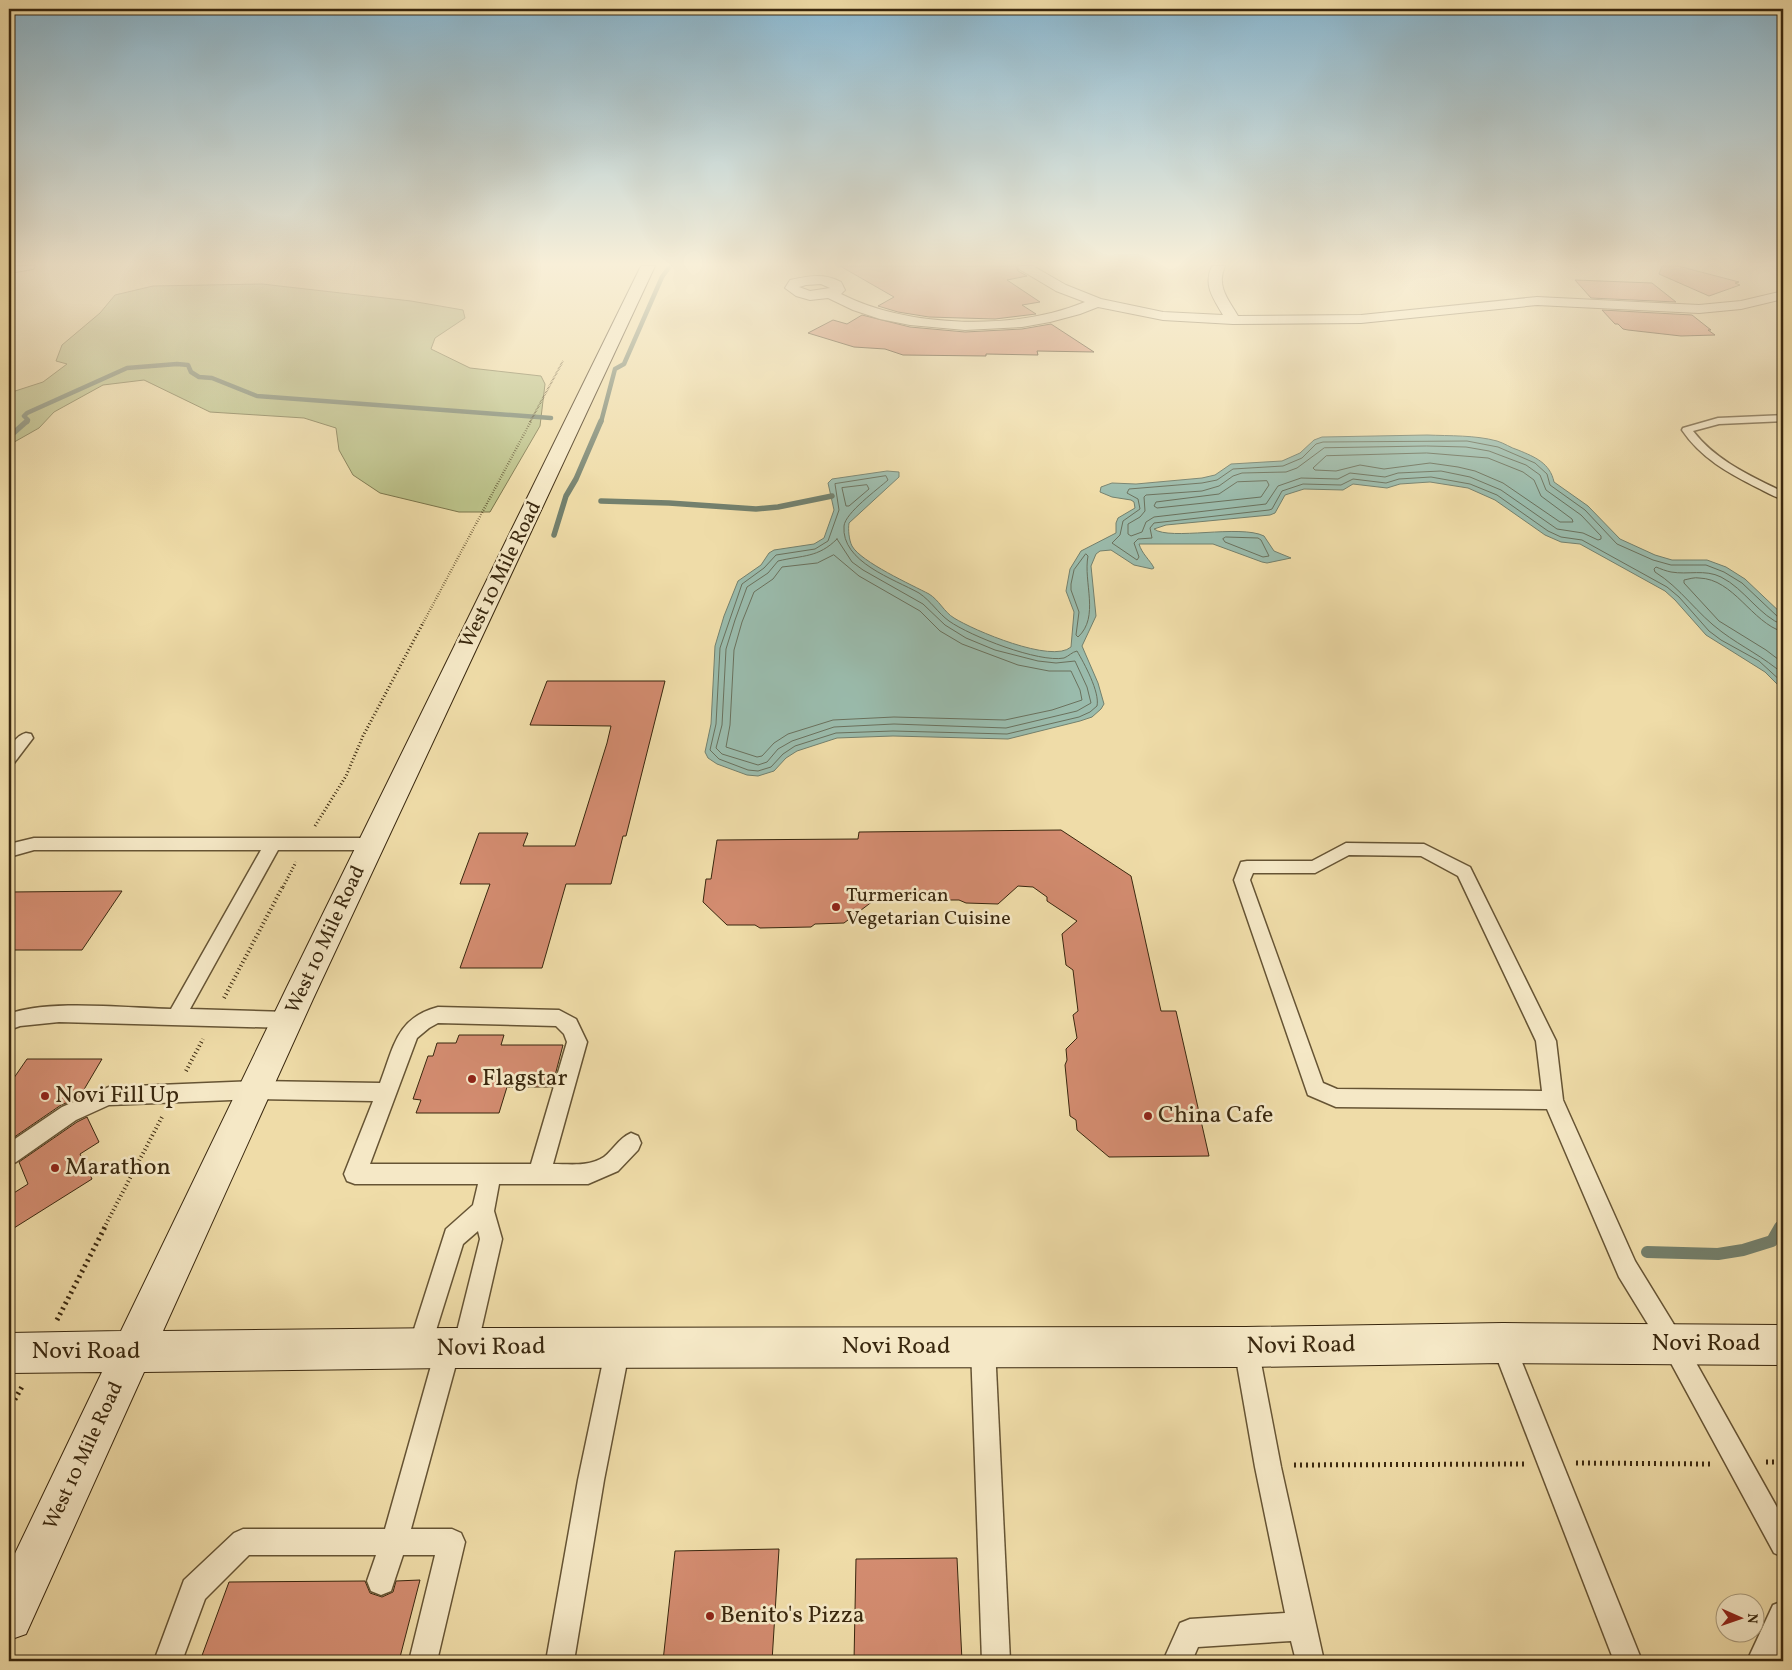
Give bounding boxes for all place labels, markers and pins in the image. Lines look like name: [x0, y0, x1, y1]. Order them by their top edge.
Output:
place label: Turmerican Vegetarian Cuisine: [846, 882, 1011, 933]
marker: Turmerican Vegetarian Cuisine: [830, 901, 842, 913]
place label: Flagstar: [482, 1062, 568, 1096]
marker: Flagstar: [466, 1073, 478, 1085]
place label: Novi Fill Up: [55, 1079, 179, 1113]
marker: Novi Fill Up: [39, 1090, 51, 1102]
place label: China Cafe: [1158, 1099, 1274, 1133]
marker: China Cafe: [1142, 1110, 1154, 1122]
place label: Marathon: [65, 1151, 171, 1185]
marker: Marathon: [49, 1162, 61, 1174]
place label: Benito's Pizza: [720, 1599, 865, 1633]
marker: Benito's Pizza: [704, 1610, 716, 1622]

